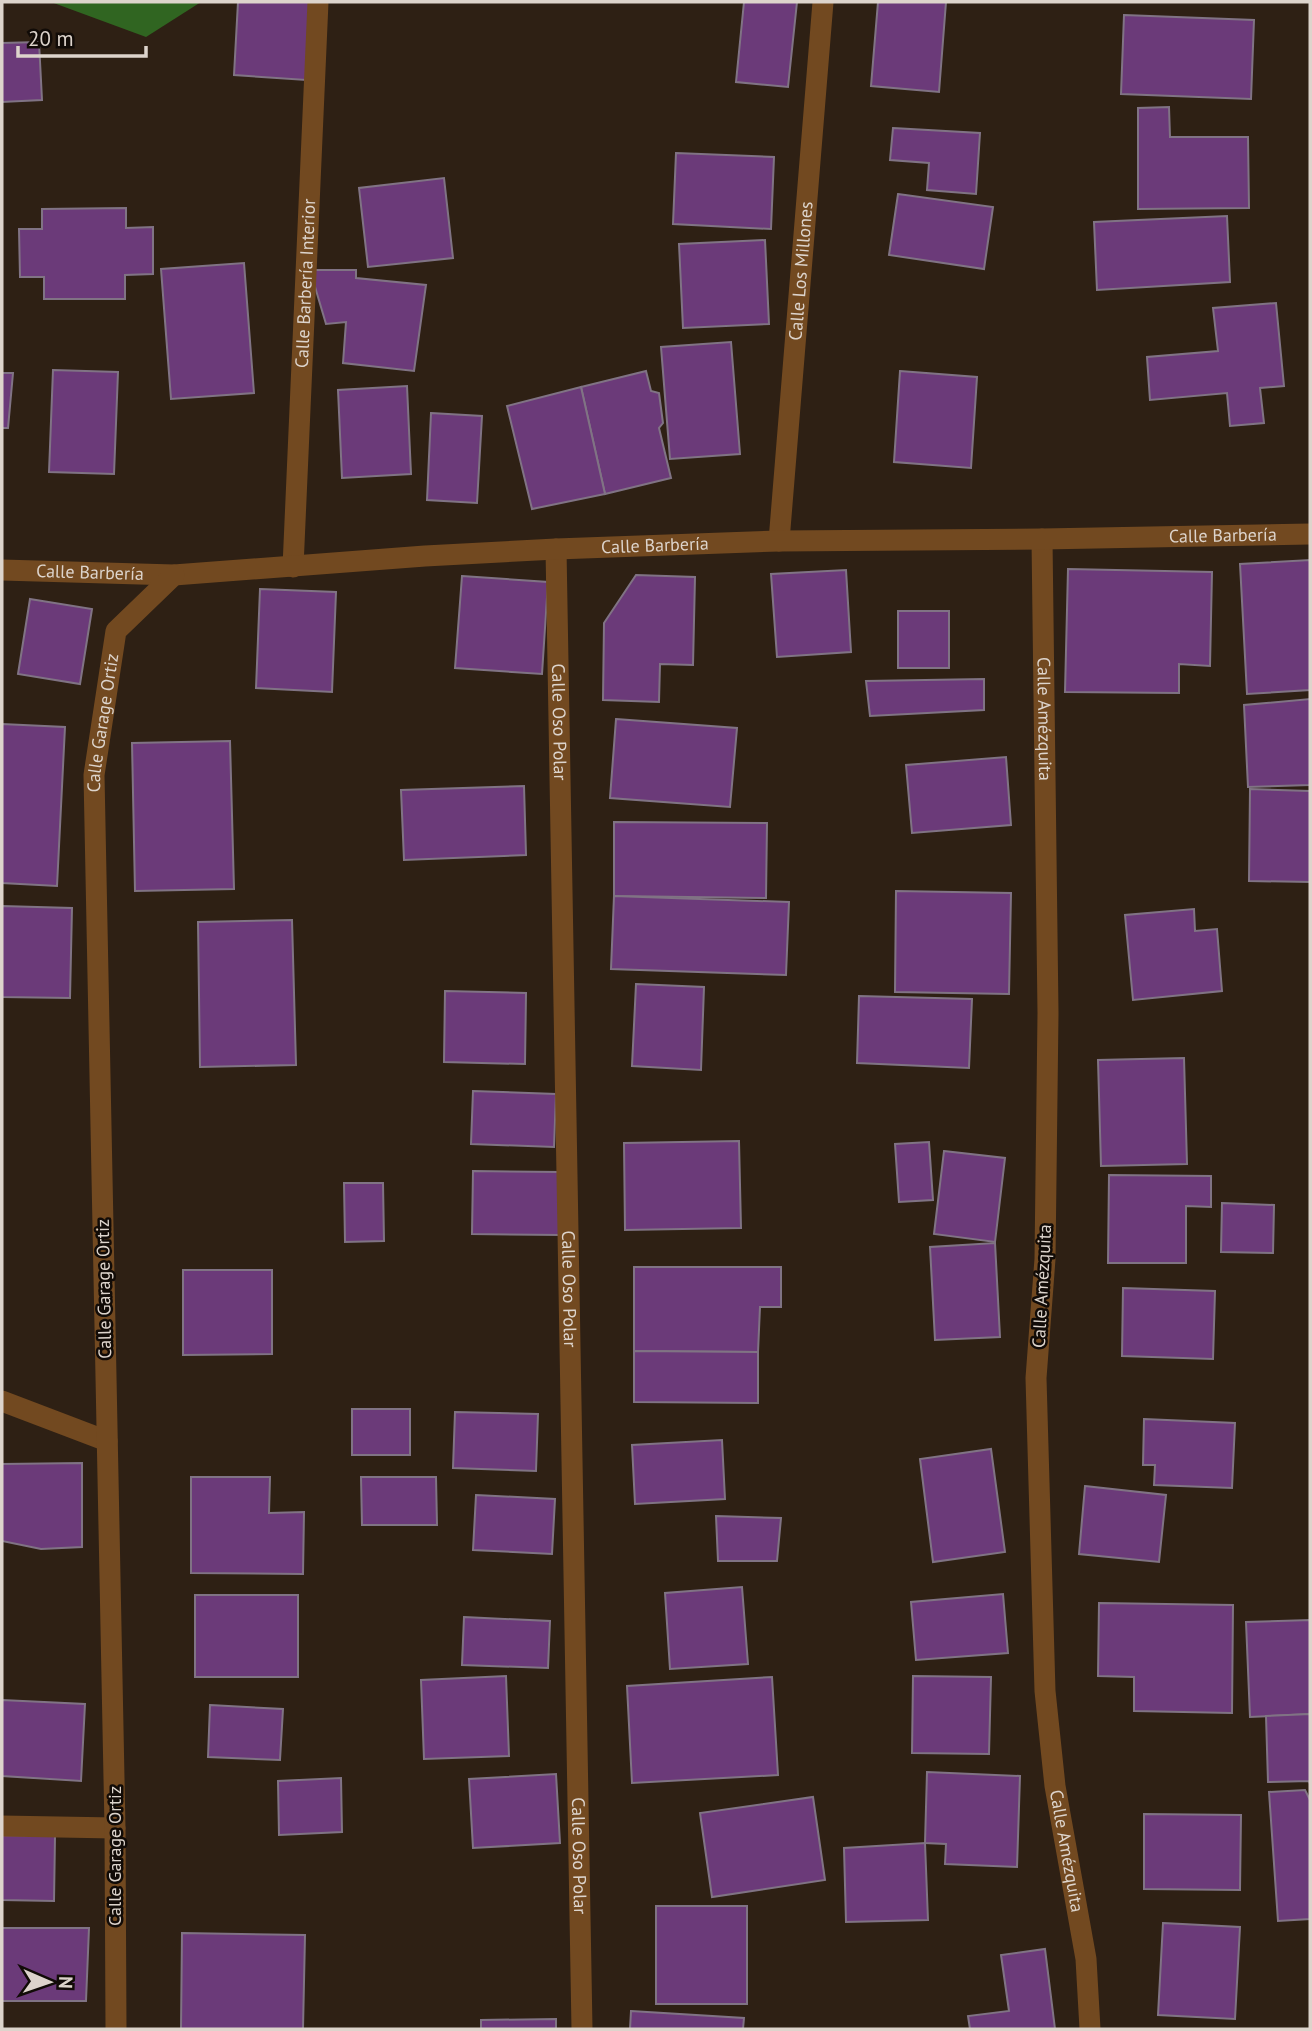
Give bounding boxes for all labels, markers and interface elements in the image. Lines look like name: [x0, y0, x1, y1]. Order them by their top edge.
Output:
scale bar: [18, 14, 145, 58]
text: 20 m: [28, 25, 74, 52]
street label: Calle Barbería Interior: [290, 198, 320, 368]
street label: Calle Los Millones: [783, 200, 818, 341]
street label: Calle Barbería: [1169, 523, 1277, 548]
street label: Calle Barbería: [601, 532, 709, 558]
street label: Calle Barbería: [36, 559, 144, 585]
street label: Calle Garage Ortiz: [82, 652, 123, 792]
street label: Calle Amézquita: [1032, 657, 1057, 781]
street label: Calle Oso Polar: [547, 663, 572, 781]
street label: Calle Garage Ortiz: [91, 1219, 116, 1359]
street label: Calle Amézquita: [1027, 1224, 1056, 1348]
street label: Calle Oso Polar: [557, 1230, 582, 1348]
street label: Calle Garage Ortiz: [103, 1786, 126, 1926]
street label: Calle Amézquita: [1045, 1788, 1089, 1914]
street label: Calle Oso Polar: [567, 1797, 592, 1915]
north arrow: [14, 1947, 84, 2017]
text: N: [54, 1976, 78, 1989]

